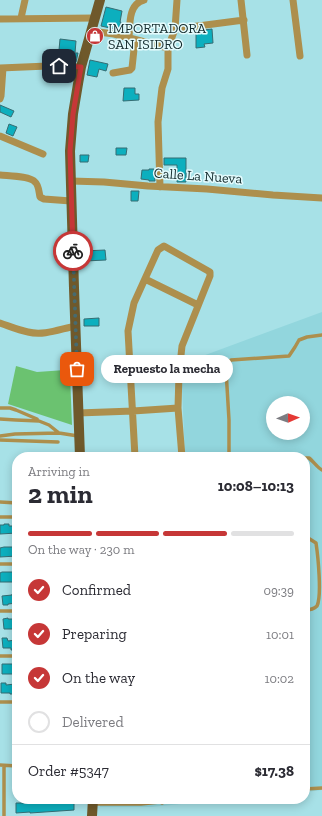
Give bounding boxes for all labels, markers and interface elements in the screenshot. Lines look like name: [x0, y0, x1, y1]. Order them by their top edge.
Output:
place label: IMPORTADORA SAN ISIDRO: [108, 20, 207, 53]
shop icon: IMPORTADORA SAN ISIDRO: [85, 26, 105, 46]
pin: [42, 49, 76, 83]
icon: home: [48, 55, 70, 77]
street label: Calle La Nueva: [153, 164, 243, 188]
courier: [53, 231, 93, 271]
icon: bike: [62, 240, 84, 262]
pin: [60, 352, 94, 386]
callout: Repuesto la mecha: [101, 355, 233, 383]
icon: bag: [66, 358, 88, 380]
text: Repuesto la mecha: [114, 361, 220, 376]
north arrow: [266, 396, 310, 440]
map controls: [266, 396, 310, 440]
text: Arriving in: [28, 464, 90, 479]
text: 10:08–10:13: [218, 477, 294, 495]
text: 2 min: [28, 478, 93, 510]
text: On the way · 230 m: [28, 542, 135, 557]
icon: check: [28, 579, 50, 601]
text: Confirmed: [62, 581, 131, 599]
text: 09:39: [263, 583, 294, 598]
icon: check: [28, 623, 50, 645]
text: Preparing: [62, 625, 127, 643]
text: 10:01: [266, 627, 294, 642]
icon: check: [28, 667, 50, 689]
text: On the way: [62, 669, 135, 687]
text: 10:02: [264, 671, 294, 686]
text: Delivered: [62, 713, 124, 731]
text: Order #5347: [28, 762, 109, 780]
text: $17.38: [255, 762, 294, 780]

